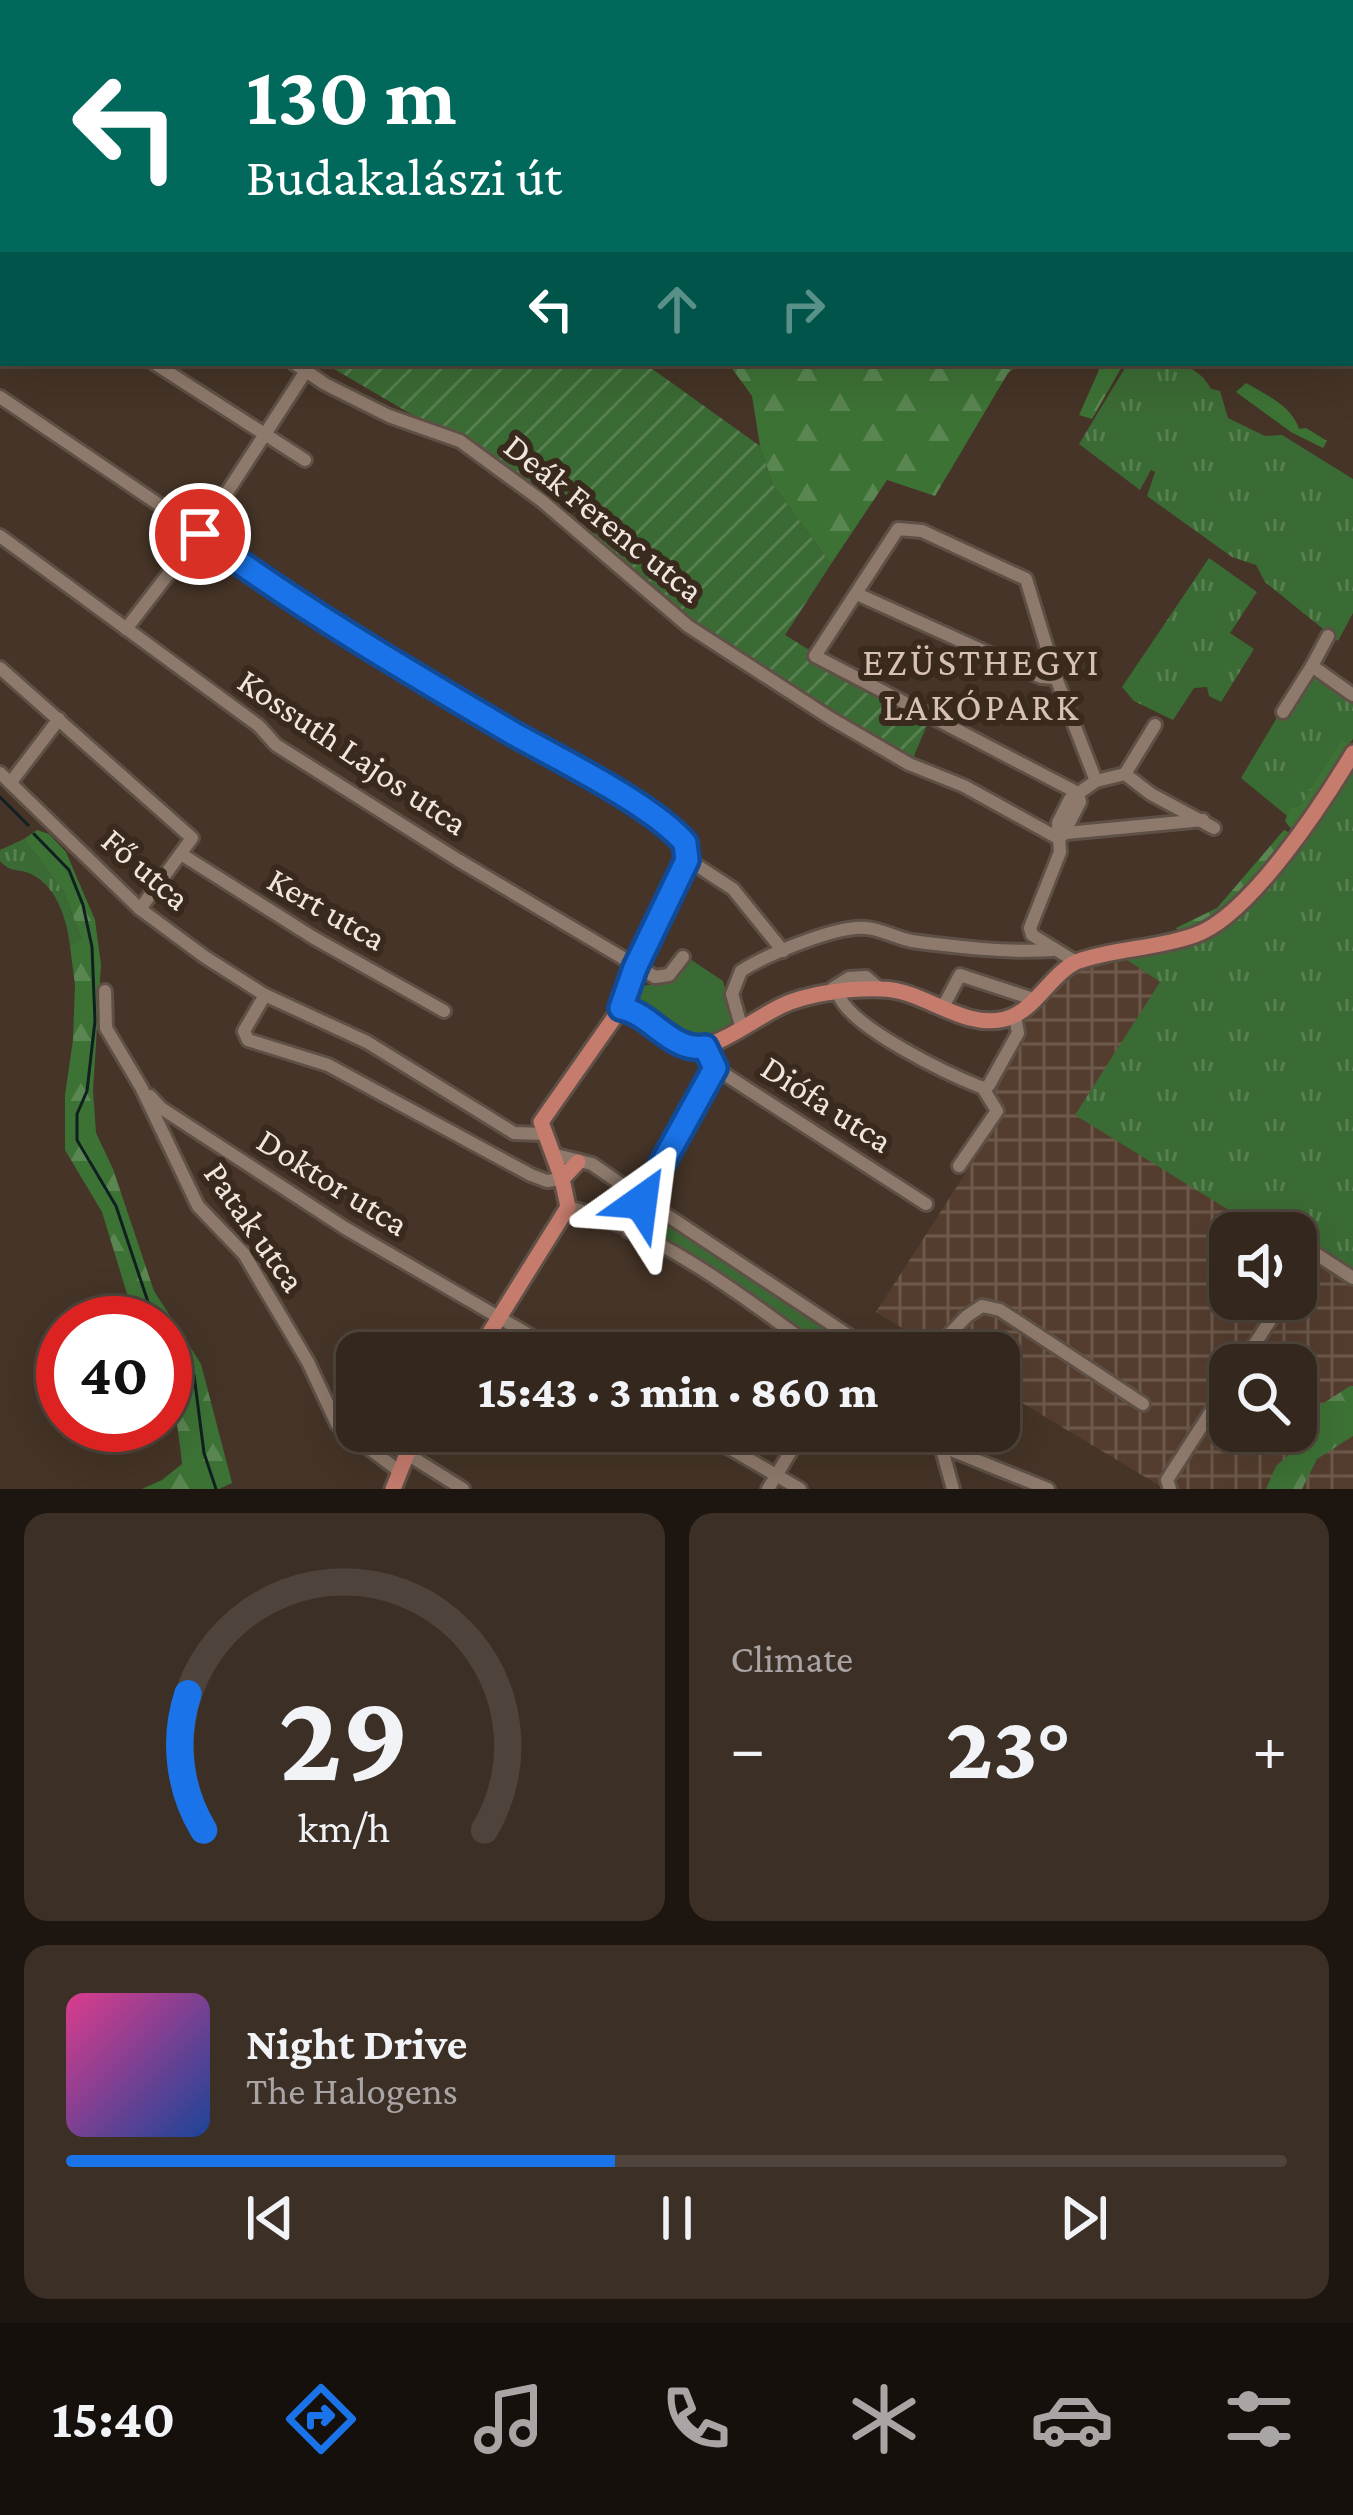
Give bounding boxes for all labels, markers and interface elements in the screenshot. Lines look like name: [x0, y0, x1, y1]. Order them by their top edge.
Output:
icon: left: [48, 48, 204, 204]
text: 130 m: [246, 49, 457, 142]
text: Budakalászi út: [246, 147, 562, 207]
icon: left: [518, 276, 584, 342]
icon: ahead: [644, 276, 710, 342]
icon: right: [770, 276, 836, 342]
street label: Deák Ferenc utca: [496, 426, 712, 610]
pin: [149, 483, 251, 585]
icon: arrive: [167, 501, 233, 567]
district label: EZÜSTHEGYI LAKÓPARK: [862, 640, 1102, 728]
street label: Kossuth Lajos utca: [231, 661, 475, 843]
street label: Fő utca: [94, 820, 198, 918]
street label: Kert utca: [261, 859, 393, 959]
street label: Diófa utca: [754, 1047, 900, 1161]
street label: Doktor utca: [250, 1120, 416, 1244]
position arrow: [578, 1139, 704, 1265]
street label: Patak utca: [196, 1155, 314, 1299]
map controls: [1209, 1212, 1317, 1452]
button: sound: [1209, 1212, 1317, 1320]
speed limit sign: 40: [36, 1296, 192, 1452]
button: search: [1209, 1344, 1317, 1452]
text: 15:43 · 3 min · 860 m: [478, 1367, 878, 1417]
text: Climate: [731, 1637, 853, 1680]
text: 29: [279, 1667, 410, 1806]
text: 23°: [946, 1697, 1072, 1797]
text: −: [731, 1711, 765, 1784]
text: +: [1252, 1711, 1287, 1784]
text: km/h: [298, 1804, 390, 1851]
text: Night Drive: [246, 2019, 467, 2069]
text: The Halogens: [246, 2069, 458, 2112]
icon: previous: [237, 2185, 303, 2251]
icon: pause: [644, 2185, 710, 2251]
icon: next: [1051, 2185, 1117, 2251]
icon: directions: [279, 2377, 363, 2461]
icon: music: [467, 2377, 551, 2461]
icon: phone: [654, 2377, 738, 2461]
icon: climate: [842, 2377, 926, 2461]
icon: car: [1030, 2377, 1114, 2461]
icon: filters: [1217, 2377, 1301, 2461]
text: 15:40: [52, 2389, 175, 2449]

